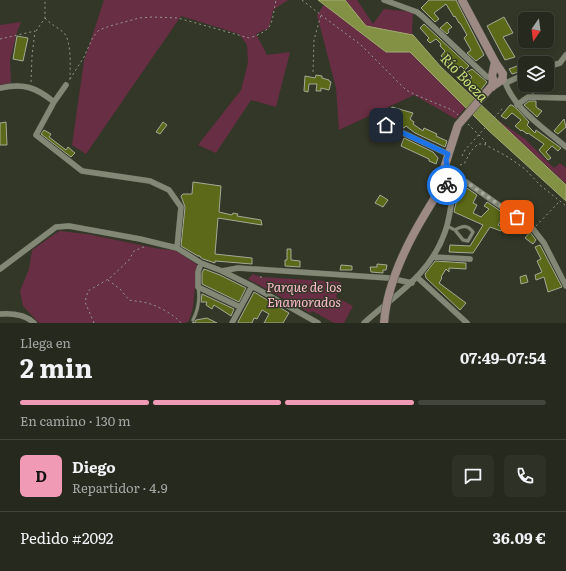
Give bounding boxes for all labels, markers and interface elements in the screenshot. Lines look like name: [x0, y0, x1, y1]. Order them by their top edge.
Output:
north arrow: [518, 12, 554, 48]
map controls: [518, 12, 554, 92]
water label: Río Boeza: [437, 48, 493, 106]
button: layers: [518, 56, 554, 92]
pin: [369, 108, 403, 142]
icon: home: [375, 114, 397, 136]
courier: [427, 165, 467, 205]
icon: bike: [436, 174, 458, 196]
pin: [500, 200, 534, 234]
icon: bag: [506, 206, 528, 228]
park label: Parque de los Enamorados: [266, 277, 342, 311]
text: Llega en: [20, 333, 71, 352]
text: 07:49–07:54: [460, 346, 546, 369]
text: 2 min: [20, 347, 93, 386]
text: En camino · 130 m: [20, 411, 131, 430]
text: Diego: [72, 455, 116, 478]
button: chat: [452, 455, 494, 497]
button: phone: [504, 455, 546, 497]
text: D: [35, 464, 47, 487]
text: Repartidor · 4.9: [72, 478, 168, 497]
text: Pedido #2092: [20, 526, 113, 549]
text: 36.09 €: [493, 526, 546, 549]

